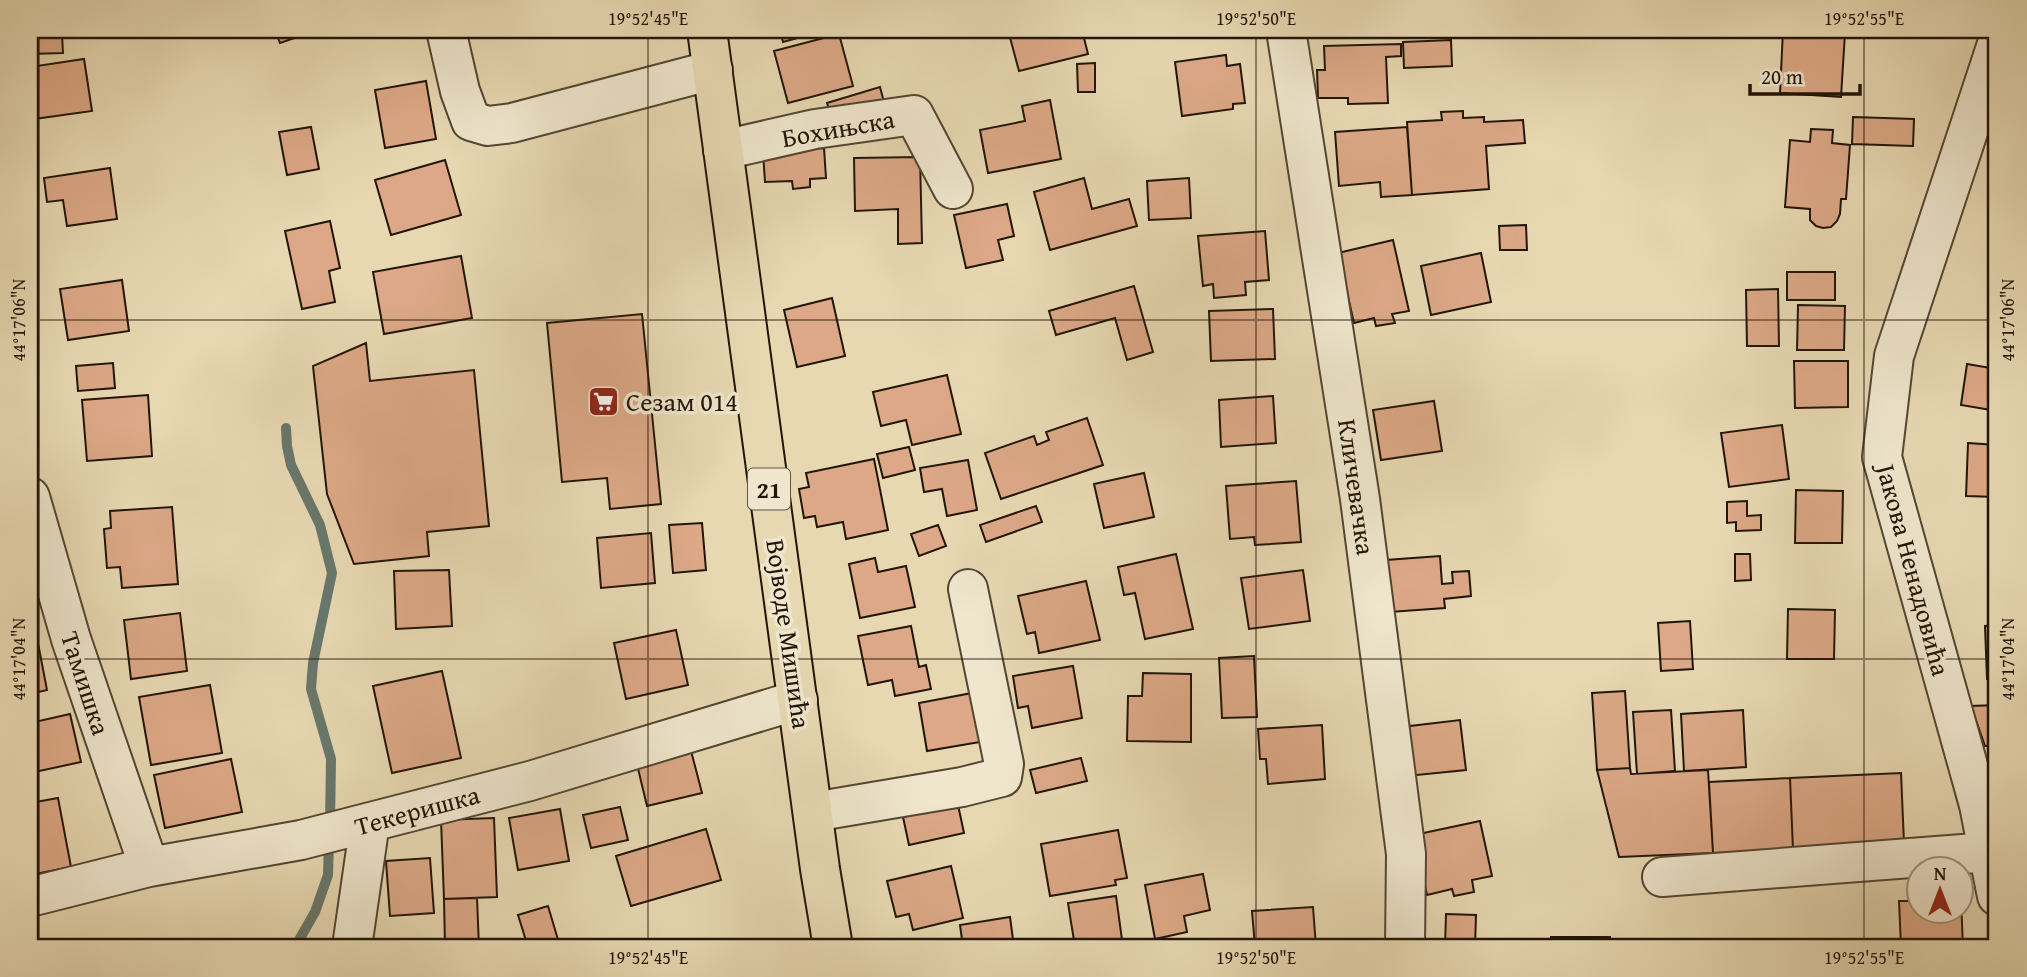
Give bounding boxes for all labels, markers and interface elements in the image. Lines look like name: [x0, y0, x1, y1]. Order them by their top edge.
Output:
text: 19°52'45"E: [608, 5, 688, 32]
text: 19°52'50"E: [1216, 5, 1296, 32]
text: 19°52'55"E: [1824, 5, 1904, 32]
scale bar: [1750, 52, 1861, 96]
text: 20 m: [1761, 61, 1803, 92]
street label: Бохињска: [779, 99, 898, 157]
text: 44°17'06"N: [5, 278, 32, 361]
text: 44°17'06"N: [1994, 278, 2021, 361]
place label: Сезам 014: [626, 382, 738, 421]
supermarket icon: Сезам 014: [586, 384, 620, 418]
street label: Кличевачка: [1328, 417, 1386, 558]
street label: Јакова Ненадовића: [1866, 457, 1961, 681]
road number: 21: [748, 468, 790, 510]
street label: Војводе Мишића: [756, 537, 822, 732]
text: 44°17'04"N: [5, 617, 32, 700]
text: 44°17'04"N: [1994, 617, 2021, 700]
street label: Тамишка: [51, 626, 121, 740]
street label: Текеришка: [350, 774, 484, 845]
north arrow: [1904, 855, 1974, 925]
text: N: [1934, 859, 1947, 887]
text: 19°52'45"E: [608, 944, 688, 971]
text: 19°52'50"E: [1216, 944, 1296, 971]
text: 19°52'55"E: [1824, 944, 1904, 971]

